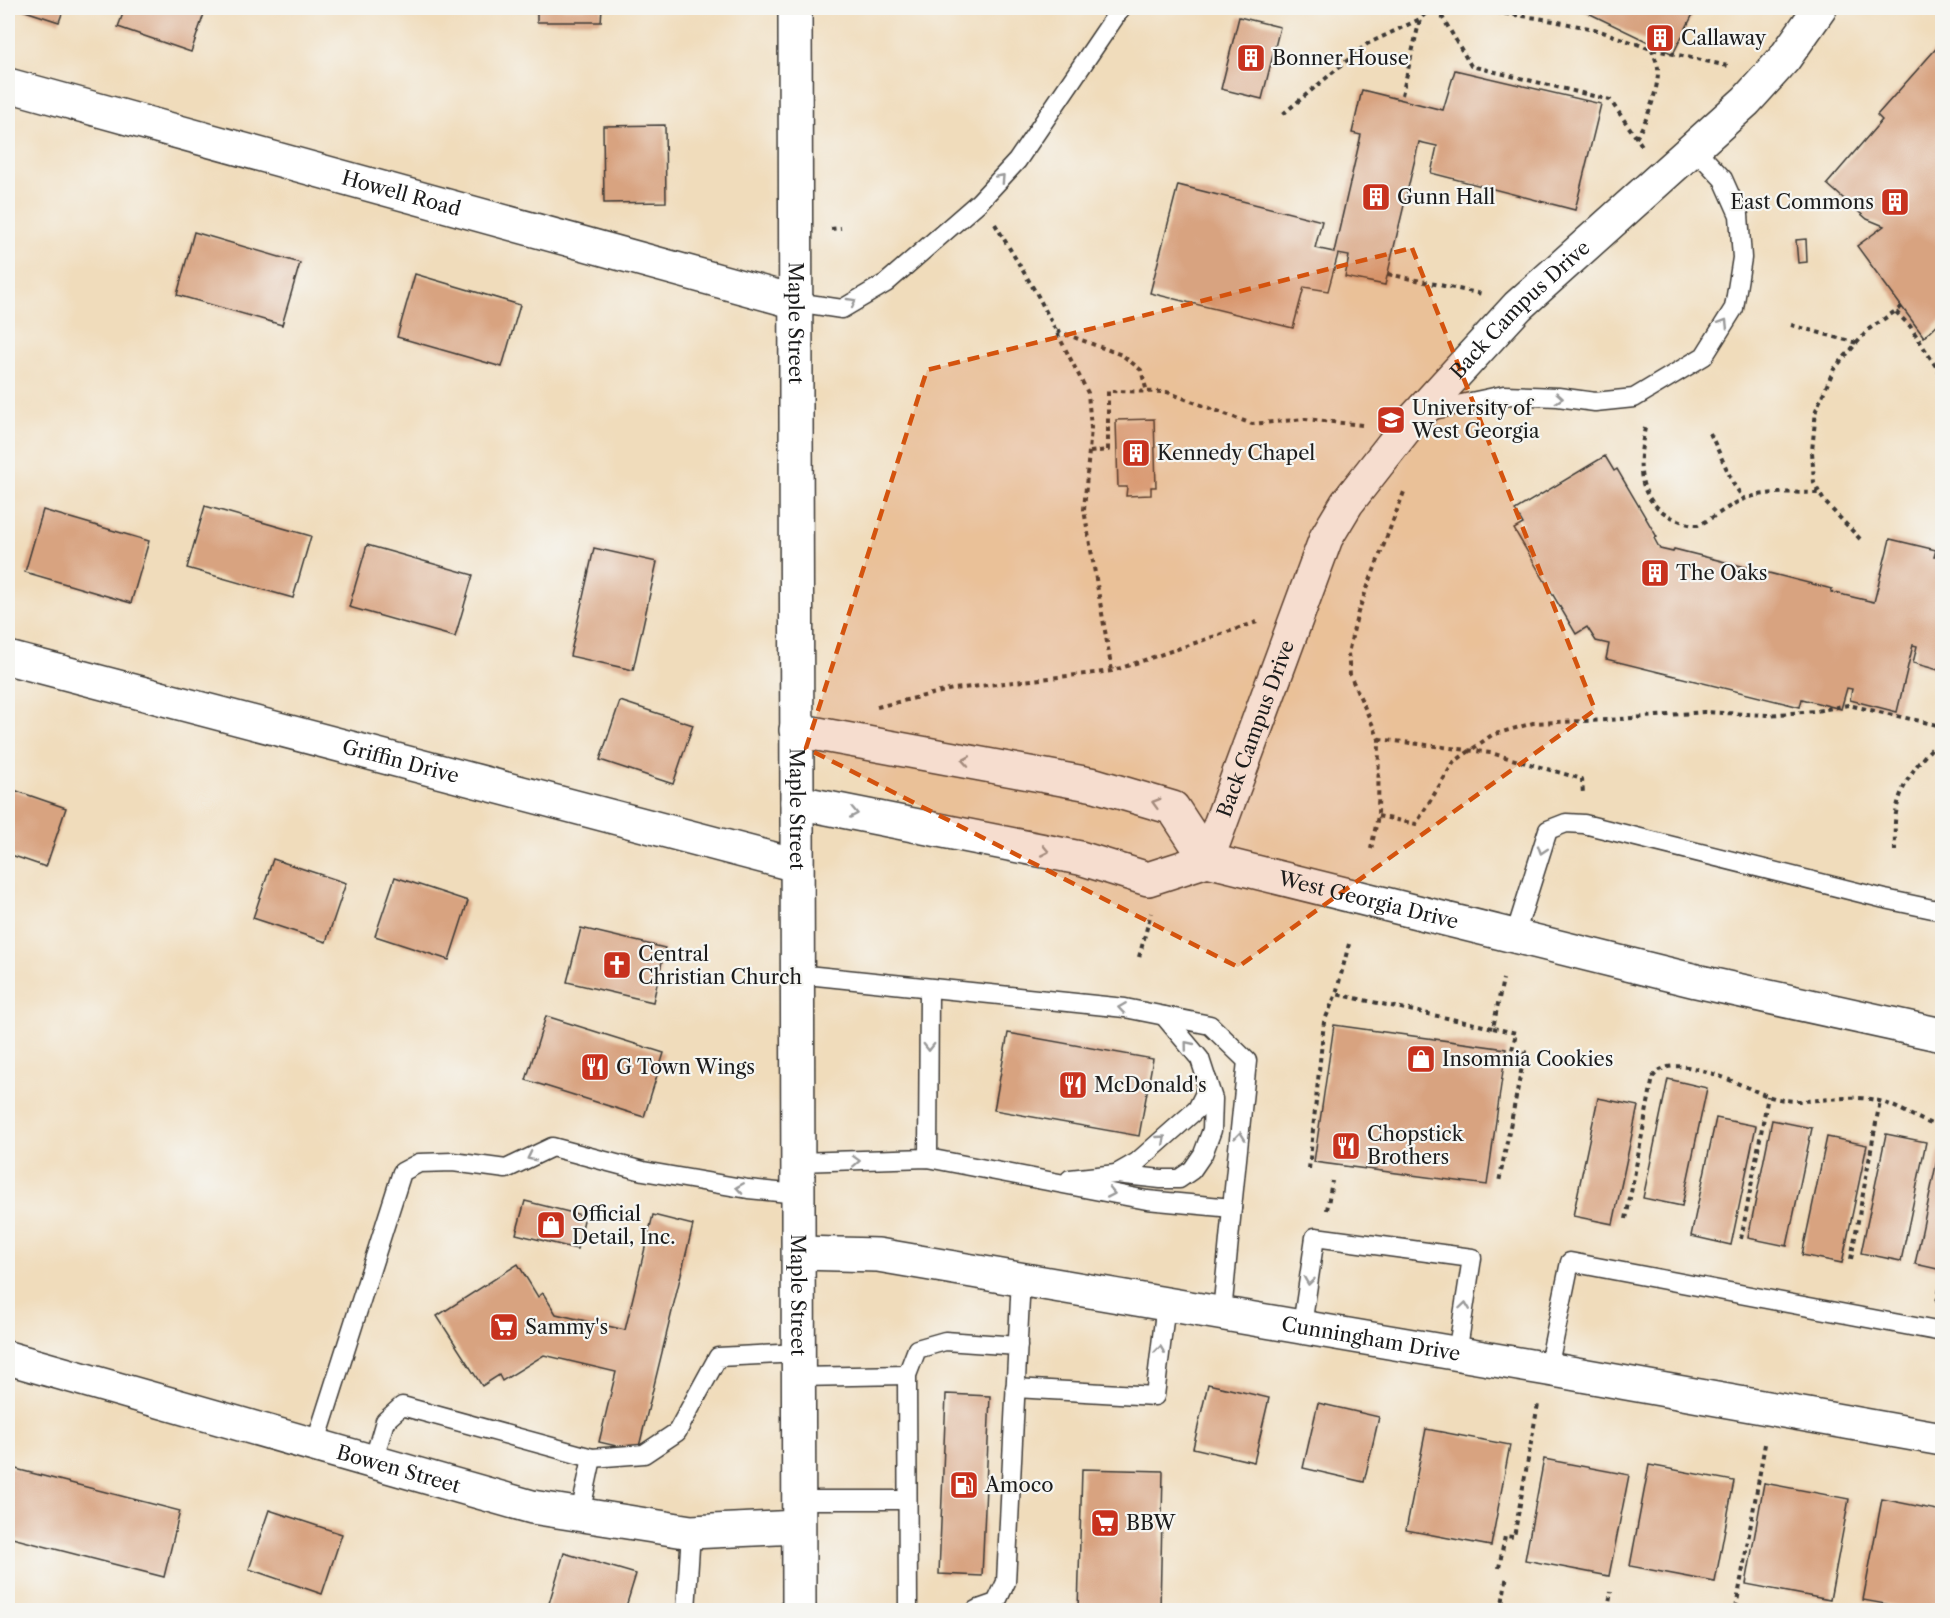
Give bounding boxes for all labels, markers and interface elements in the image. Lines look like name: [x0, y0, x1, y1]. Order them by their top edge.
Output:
building icon: Callaway: [1644, 22, 1676, 54]
place label: Callaway: [1681, 26, 1767, 50]
building icon: Bonner House: [1235, 42, 1267, 74]
place label: Bonner House: [1272, 46, 1409, 70]
street label: Howell Road: [339, 166, 464, 221]
one-way arrow: [994, 175, 1005, 186]
building icon: Gunn Hall: [1360, 181, 1392, 213]
place label: Gunn Hall: [1397, 185, 1495, 209]
building icon: East Commons: [1879, 186, 1911, 218]
place label: East Commons: [1730, 190, 1874, 214]
street label: Back Campus Drive: [1445, 235, 1595, 384]
street label: Maple Street: [784, 262, 808, 384]
one-way arrow: [846, 298, 856, 310]
one-way arrow: [1717, 319, 1729, 329]
one-way arrow: [1555, 391, 1564, 404]
place label: University of West Georgia: [1411, 396, 1540, 443]
school or university icon: University of West Georgia: [1375, 404, 1407, 436]
building icon: Kennedy Chapel: [1120, 437, 1152, 469]
place label: Kennedy Chapel: [1157, 441, 1315, 465]
building icon: The Oaks: [1639, 557, 1671, 589]
place label: The Oaks: [1676, 561, 1767, 585]
street label: Back Campus Drive: [1212, 637, 1299, 820]
street label: Griffin Drive: [340, 734, 462, 788]
street label: Maple Street: [785, 748, 809, 870]
one-way arrow: [961, 756, 971, 768]
one-way arrow: [1151, 798, 1162, 810]
one-way arrow: [849, 806, 859, 819]
one-way arrow: [1040, 844, 1050, 857]
one-way arrow: [1537, 844, 1549, 855]
street label: West Georgia Drive: [1275, 866, 1461, 934]
place label: Central Christian Church: [638, 942, 803, 989]
church icon: Central Christian Church: [601, 949, 633, 981]
one-way arrow: [1118, 1003, 1127, 1015]
one-way arrow: [1185, 1041, 1196, 1052]
one-way arrow: [923, 1043, 935, 1052]
shop icon: Insomnia Cookies: [1405, 1043, 1437, 1075]
place label: Insomnia Cookies: [1442, 1047, 1613, 1071]
restaurant icon: G Town Wings: [579, 1051, 611, 1083]
place label: G Town Wings: [616, 1055, 755, 1079]
restaurant icon: McDonald's: [1057, 1069, 1089, 1101]
place label: McDonald's: [1094, 1073, 1207, 1097]
place label: Chopstick Brothers: [1367, 1122, 1465, 1169]
restaurant icon: Chopstick Brothers: [1330, 1130, 1362, 1162]
one-way arrow: [1233, 1132, 1245, 1141]
one-way arrow: [1155, 1135, 1166, 1146]
one-way arrow: [526, 1149, 537, 1161]
one-way arrow: [851, 1154, 860, 1167]
one-way arrow: [735, 1182, 744, 1194]
one-way arrow: [1105, 1186, 1115, 1199]
place label: Official Detail, Inc.: [572, 1202, 675, 1249]
shop icon: Official Detail, Inc.: [535, 1209, 567, 1241]
street label: Maple Street: [786, 1234, 810, 1356]
one-way arrow: [1303, 1277, 1315, 1286]
one-way arrow: [1459, 1302, 1471, 1311]
supermarket icon: Sammy's: [488, 1311, 520, 1343]
street label: Cunningham Drive: [1280, 1312, 1462, 1366]
place label: Sammy's: [525, 1315, 608, 1339]
one-way arrow: [1153, 1345, 1166, 1354]
street label: Bowen Street: [334, 1440, 463, 1498]
fuel station icon: Amoco: [948, 1469, 980, 1501]
place label: Amoco: [984, 1473, 1053, 1497]
supermarket icon: BBW: [1089, 1507, 1121, 1539]
place label: BBW: [1126, 1511, 1176, 1535]

